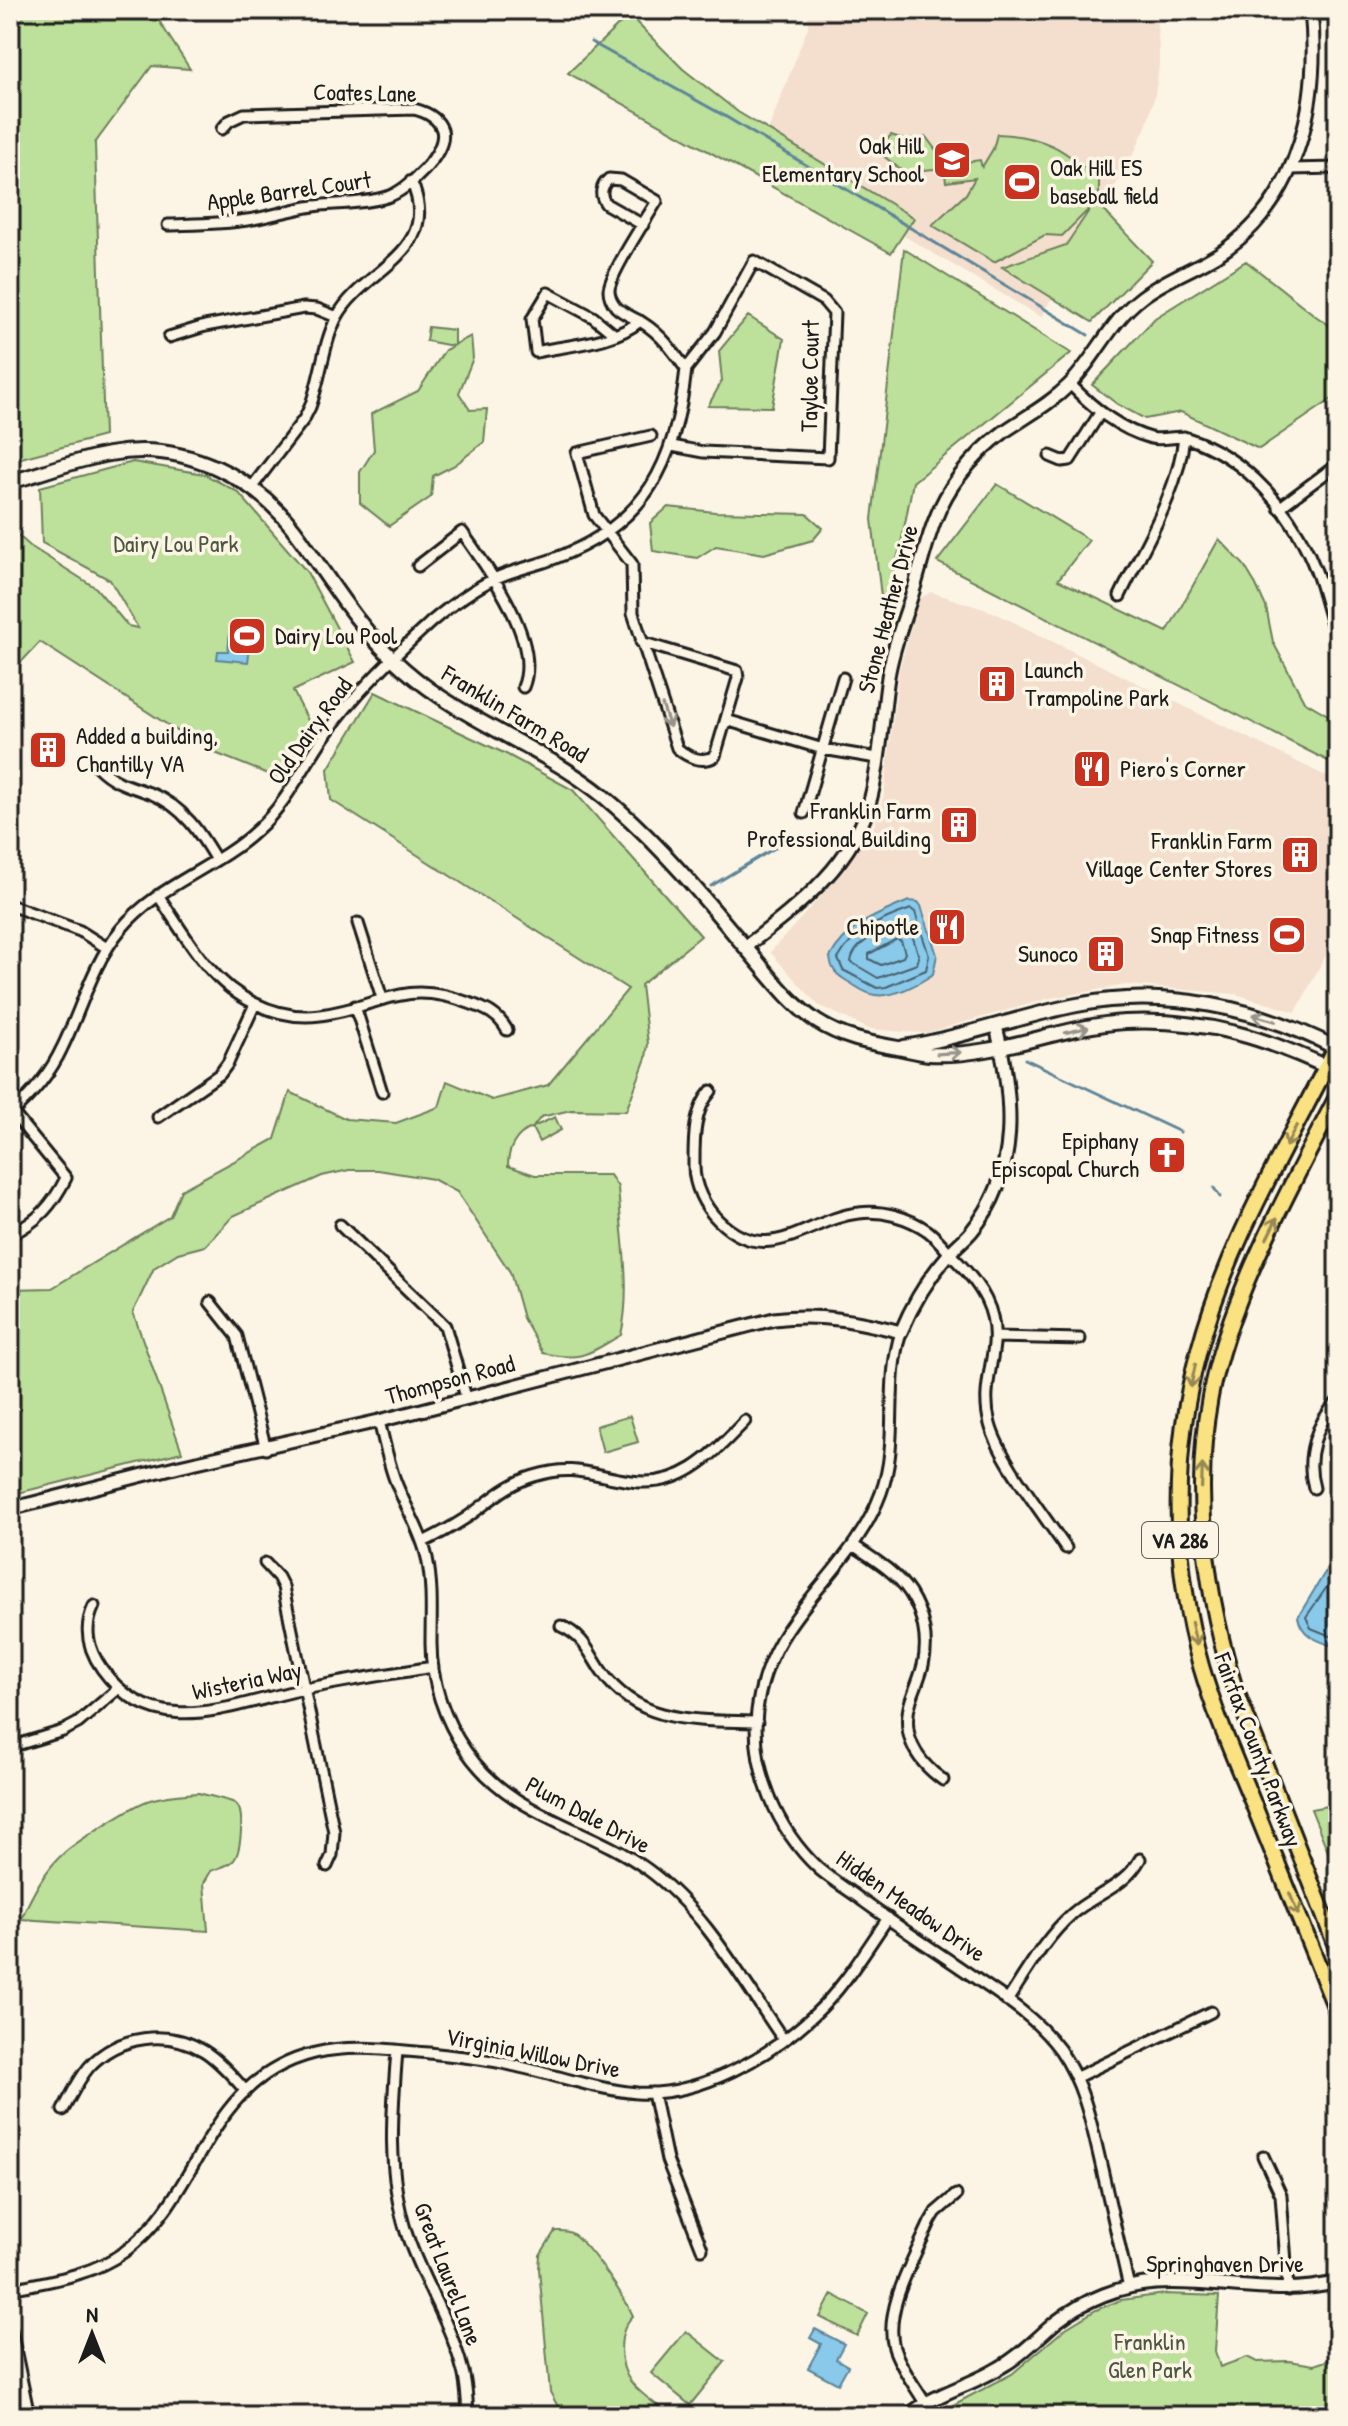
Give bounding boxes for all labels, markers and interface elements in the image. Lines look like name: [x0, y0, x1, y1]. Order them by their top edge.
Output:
street label: Coates Lane: [313, 75, 417, 109]
place label: Oak Hill Elementary School: [762, 129, 925, 189]
school or university icon: Oak Hill Elementary School: [931, 139, 973, 181]
place label: Oak Hill ES baseball field: [1050, 151, 1158, 211]
sports icon: Oak Hill ES baseball field: [1001, 161, 1043, 203]
street label: Apple Barrel Court: [205, 163, 374, 217]
street label: Tayloe Court: [792, 319, 826, 432]
street label: Stone Heather Drive: [849, 521, 925, 696]
park label: Dairy Lou Park: [114, 527, 239, 559]
sports icon: Dairy Lou Pool: [226, 615, 268, 657]
place label: Dairy Lou Pool: [275, 619, 398, 651]
place label: Launch Trampoline Park: [1025, 653, 1169, 713]
street label: Franklin Farm Road: [436, 656, 595, 769]
building icon: Launch Trampoline Park: [976, 663, 1018, 705]
street label: Old Dairy Road: [259, 670, 359, 790]
one-way arrow: [660, 703, 675, 728]
place label: Added a building, Chantilly VA: [76, 719, 218, 779]
building icon: Added a building, Chantilly VA: [27, 729, 69, 771]
restaurant icon: Piero's Corner: [1071, 748, 1113, 790]
place label: Piero's Corner: [1120, 752, 1246, 784]
place label: Franklin Farm Professional Building: [747, 794, 931, 854]
building icon: Franklin Farm Professional Building: [938, 804, 980, 846]
place label: Franklin Farm Village Center Stores: [1085, 824, 1272, 884]
building icon: Franklin Farm Village Center Stores: [1279, 834, 1321, 876]
restaurant icon: Chipotle: [926, 906, 968, 948]
place label: Chipotle: [846, 910, 919, 942]
sports icon: Snap Fitness: [1266, 914, 1308, 956]
place label: Snap Fitness: [1150, 918, 1259, 950]
building icon: Sunoco: [1085, 933, 1127, 975]
place label: Sunoco: [1018, 937, 1078, 969]
one-way arrow: [1251, 1010, 1277, 1025]
one-way arrow: [1064, 1021, 1089, 1036]
one-way arrow: [935, 1045, 962, 1060]
place label: Epiphany Episcopal Church: [991, 1124, 1139, 1184]
one-way arrow: [1283, 1124, 1298, 1148]
church icon: Epiphany Episcopal Church: [1146, 1134, 1188, 1176]
one-way arrow: [1265, 1217, 1280, 1241]
street label: Thompson Road: [382, 1346, 518, 1412]
one-way arrow: [1185, 1363, 1200, 1388]
one-way arrow: [1195, 1463, 1210, 1490]
road number: VA 286: [1142, 1522, 1218, 1558]
one-way arrow: [1187, 1621, 1202, 1646]
street label: Fairfax County Parkway: [1207, 1647, 1311, 1851]
street label: Wisteria Way: [189, 1653, 304, 1707]
street label: Plum Dale Drive: [521, 1768, 657, 1861]
street label: Hidden Meadow Drive: [831, 1842, 993, 1969]
one-way arrow: [1287, 1891, 1302, 1916]
street label: Virginia Willow Drive: [443, 2019, 624, 2085]
street label: Great Laurel Lane: [407, 2197, 491, 2350]
street label: Springhaven Drive: [1146, 2247, 1304, 2279]
north arrow: [52, 2294, 132, 2374]
text: N: [86, 2299, 98, 2329]
park label: Franklin Glen Park: [1108, 2325, 1192, 2385]

